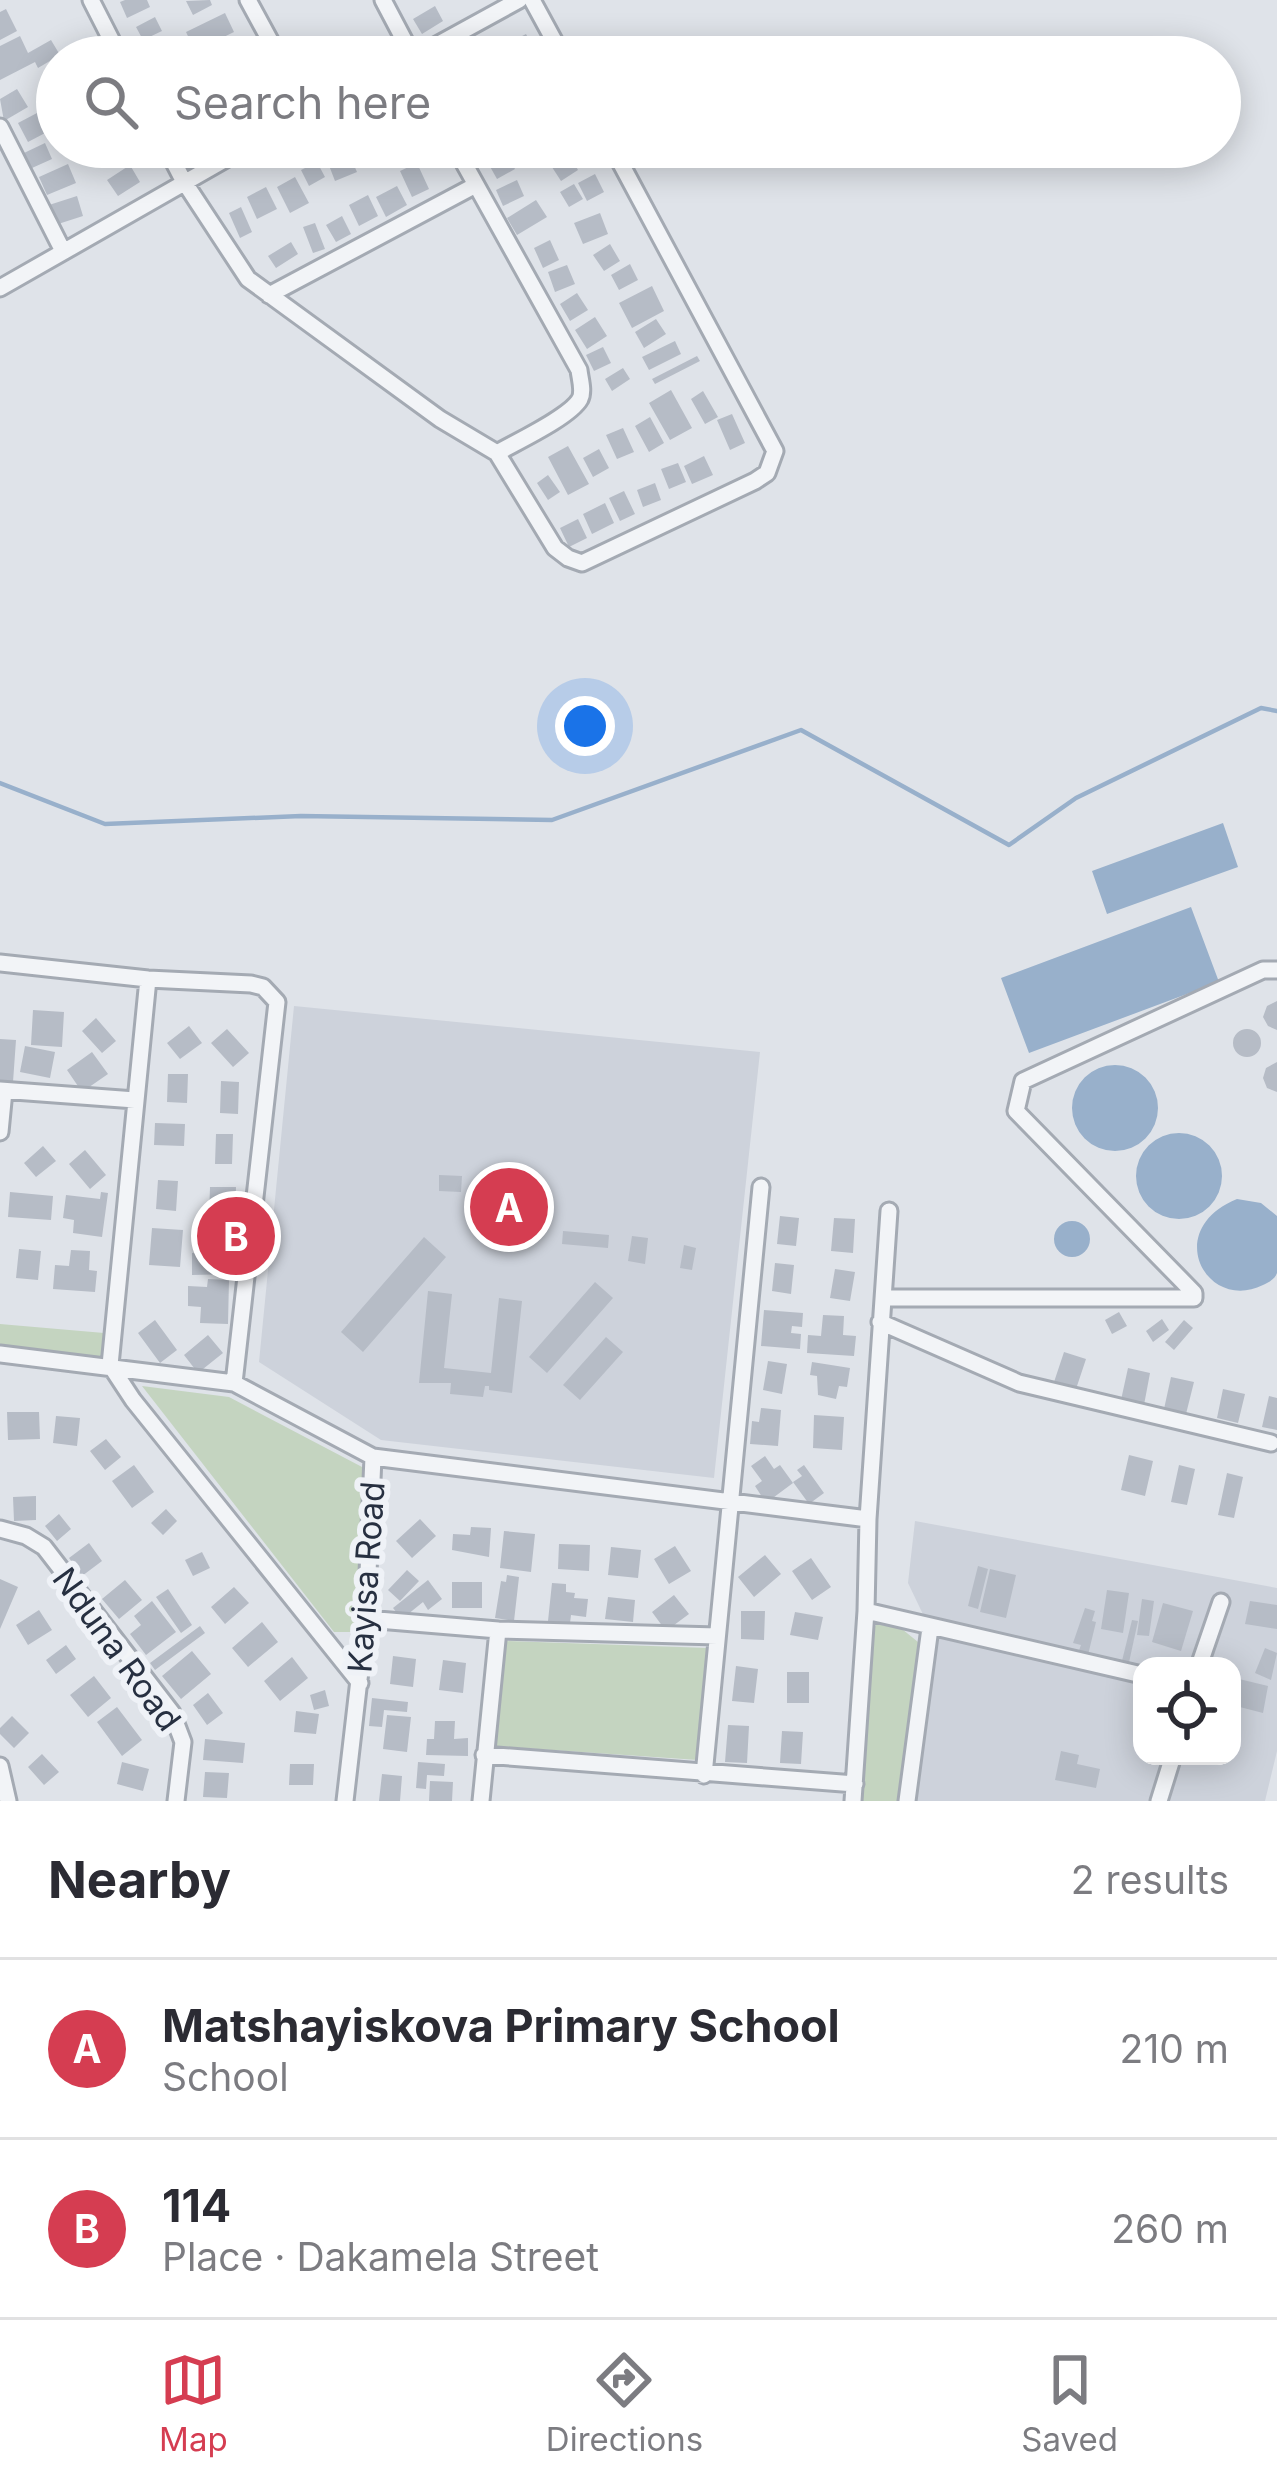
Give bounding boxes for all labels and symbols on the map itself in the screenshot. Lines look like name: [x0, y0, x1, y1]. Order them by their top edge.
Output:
your location: [555, 696, 615, 756]
pin: A: [470, 1162, 548, 1252]
pin: B: [197, 1191, 275, 1281]
street label: Kayisa Road: [339, 1480, 393, 1674]
street label: Nduna Road: [45, 1560, 189, 1738]

